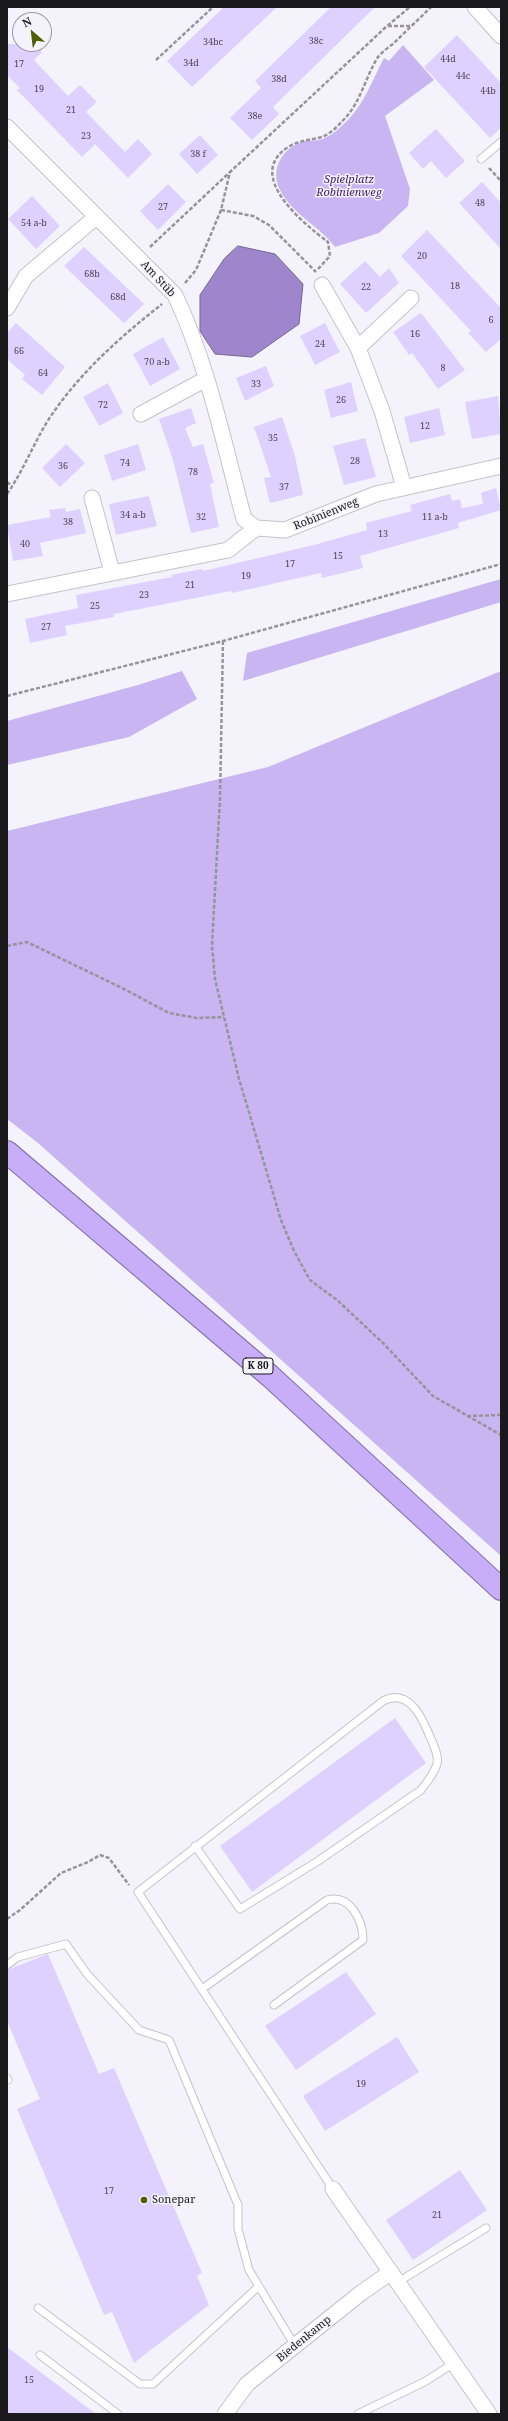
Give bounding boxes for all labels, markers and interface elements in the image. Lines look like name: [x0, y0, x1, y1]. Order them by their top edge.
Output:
north arrow: [12, 12, 52, 52]
text: N: [19, 13, 34, 31]
house number: 38c: [309, 36, 323, 46]
house number: 34bc: [203, 37, 223, 47]
house number: 44d: [440, 54, 456, 64]
house number: 34d: [183, 58, 199, 68]
house number: 17: [14, 59, 24, 69]
house number: 44c: [456, 71, 470, 81]
house number: 38d: [271, 74, 287, 84]
house number: 19: [34, 84, 44, 94]
house number: 44b: [480, 86, 496, 96]
house number: 21: [66, 105, 76, 115]
house number: 38e: [248, 111, 262, 121]
house number: 23: [81, 131, 91, 141]
house number: 38 f: [190, 149, 206, 159]
park label: Spielplatz Robinienweg: [316, 173, 382, 199]
house number: 48: [475, 198, 485, 208]
house number: 27: [158, 202, 168, 212]
house number: 54 a-b: [21, 218, 47, 228]
house number: 20: [417, 251, 427, 261]
street label: Am Stüb: [138, 258, 178, 300]
house number: 68b: [84, 269, 100, 279]
house number: 18: [450, 281, 460, 291]
house number: 22: [361, 282, 371, 292]
house number: 68d: [110, 292, 126, 302]
house number: 6: [488, 315, 494, 325]
house number: 16: [410, 329, 420, 339]
house number: 24: [315, 339, 325, 349]
house number: 66: [14, 346, 24, 356]
house number: 70 a-b: [144, 357, 170, 367]
house number: 8: [440, 363, 446, 373]
house number: 64: [38, 368, 48, 378]
house number: 33: [251, 379, 261, 389]
house number: 26: [336, 395, 346, 405]
house number: 72: [98, 400, 108, 410]
house number: 12: [420, 421, 430, 431]
house number: 35: [268, 433, 278, 443]
house number: 28: [350, 456, 360, 466]
house number: 74: [120, 458, 130, 468]
house number: 36: [58, 461, 68, 471]
house number: 78: [188, 467, 198, 477]
house number: 37: [279, 482, 289, 492]
street label: Robinienweg: [292, 495, 360, 533]
house number: 34 a-b: [120, 510, 146, 520]
house number: 32: [196, 512, 206, 522]
house number: 11 a-b: [422, 512, 448, 522]
house number: 38: [63, 517, 73, 527]
house number: 13: [378, 529, 388, 539]
house number: 40: [20, 539, 30, 549]
house number: 15: [333, 551, 343, 561]
house number: 17: [285, 559, 295, 569]
house number: 19: [241, 571, 251, 581]
house number: 21: [185, 580, 195, 590]
house number: 23: [139, 590, 149, 600]
house number: 25: [90, 601, 100, 611]
house number: 27: [41, 622, 51, 632]
road number: K 80: [243, 1358, 273, 1374]
house number: 19: [356, 2079, 366, 2089]
house number: 17: [104, 2186, 114, 2196]
place label: Sonepar: [152, 2193, 195, 2207]
marker: Sonepar: [139, 2195, 149, 2205]
house number: 21: [432, 2210, 442, 2220]
street label: Biedenkamp: [274, 2313, 334, 2365]
house number: 15: [24, 2375, 34, 2385]

